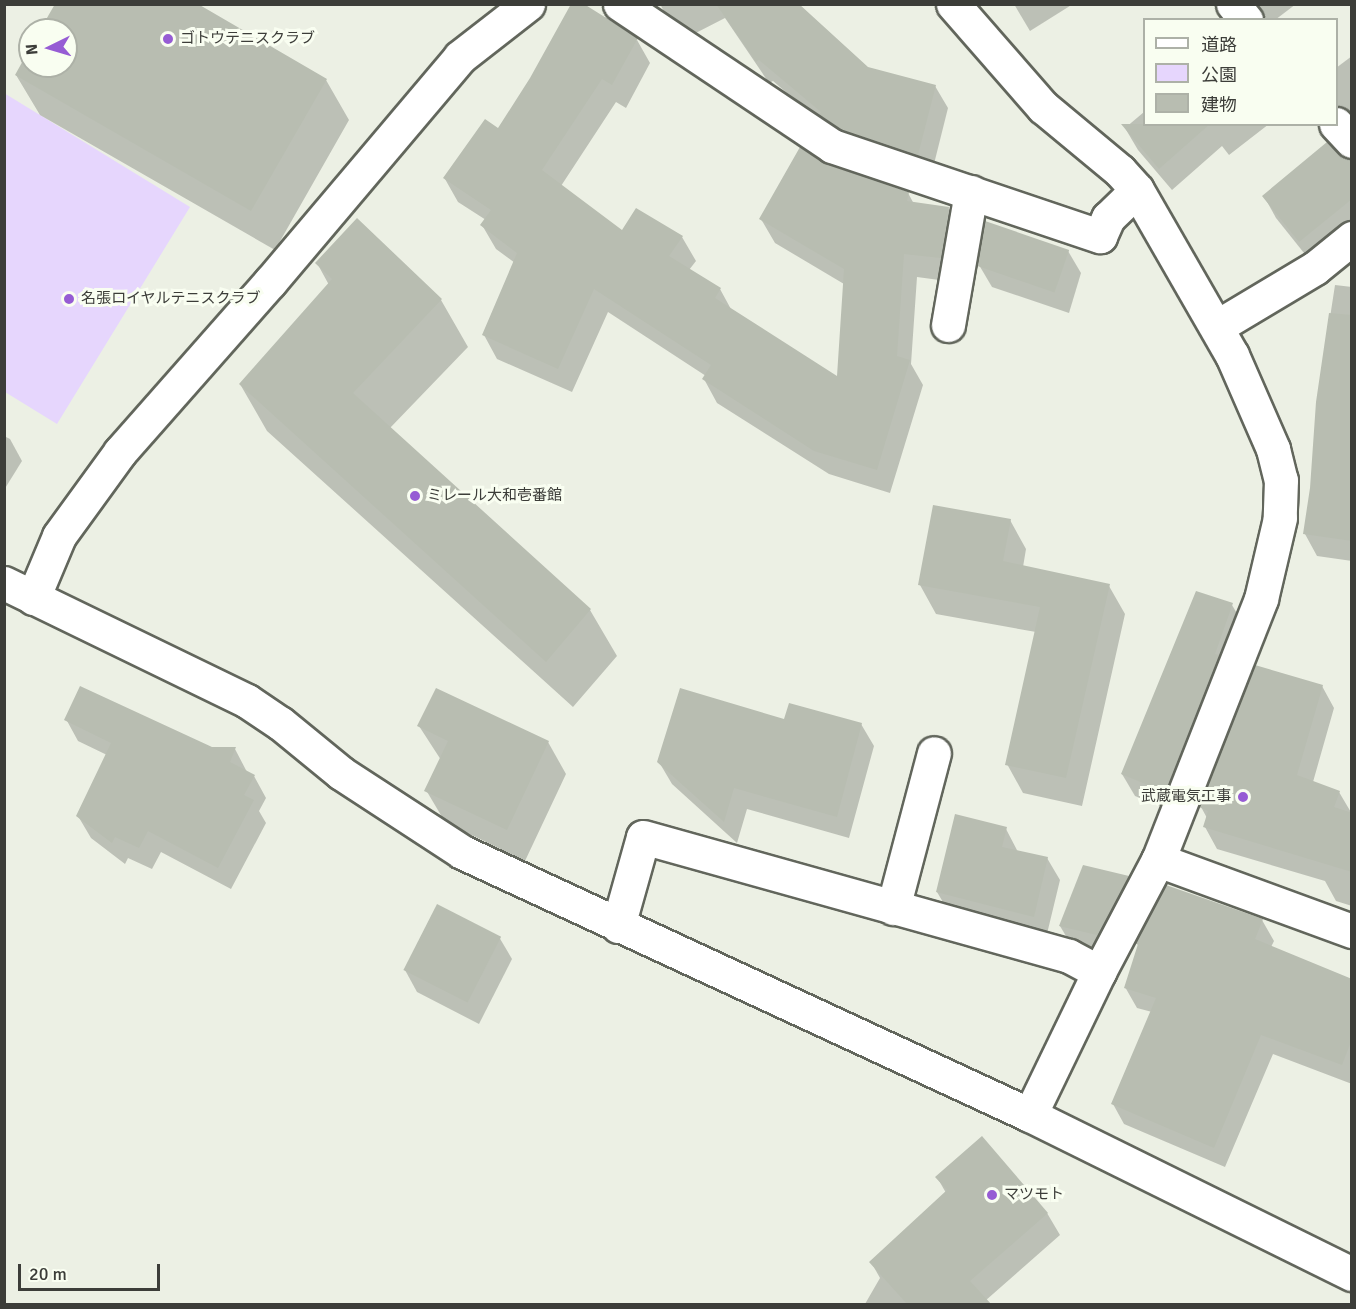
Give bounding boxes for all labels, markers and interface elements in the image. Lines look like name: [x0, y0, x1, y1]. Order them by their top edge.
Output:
north arrow: [18, 18, 78, 78]
legend: [1143, 18, 1338, 126]
place label: ゴトウテニスクラブ: [180, 30, 315, 48]
marker: ゴトウテニスクラブ: [161, 32, 175, 46]
text: 道路: [1201, 34, 1237, 56]
text: N: [22, 43, 43, 56]
text: 公園: [1201, 64, 1237, 86]
text: 建物: [1201, 94, 1237, 116]
place label: 名張ロイヤルテニスクラブ: [81, 290, 261, 308]
marker: 名張ロイヤルテニスクラブ: [62, 292, 76, 306]
place label: ミレール大和壱番館: [427, 487, 562, 505]
marker: ミレール大和壱番館: [408, 489, 422, 503]
place label: 武蔵電気工事: [1141, 788, 1231, 806]
marker: 武蔵電気工事: [1236, 790, 1250, 804]
place label: マツモト: [1004, 1186, 1064, 1204]
marker: マツモト: [985, 1188, 999, 1202]
scale bar: [21, 1252, 164, 1290]
text: 20 m: [29, 1263, 67, 1285]

